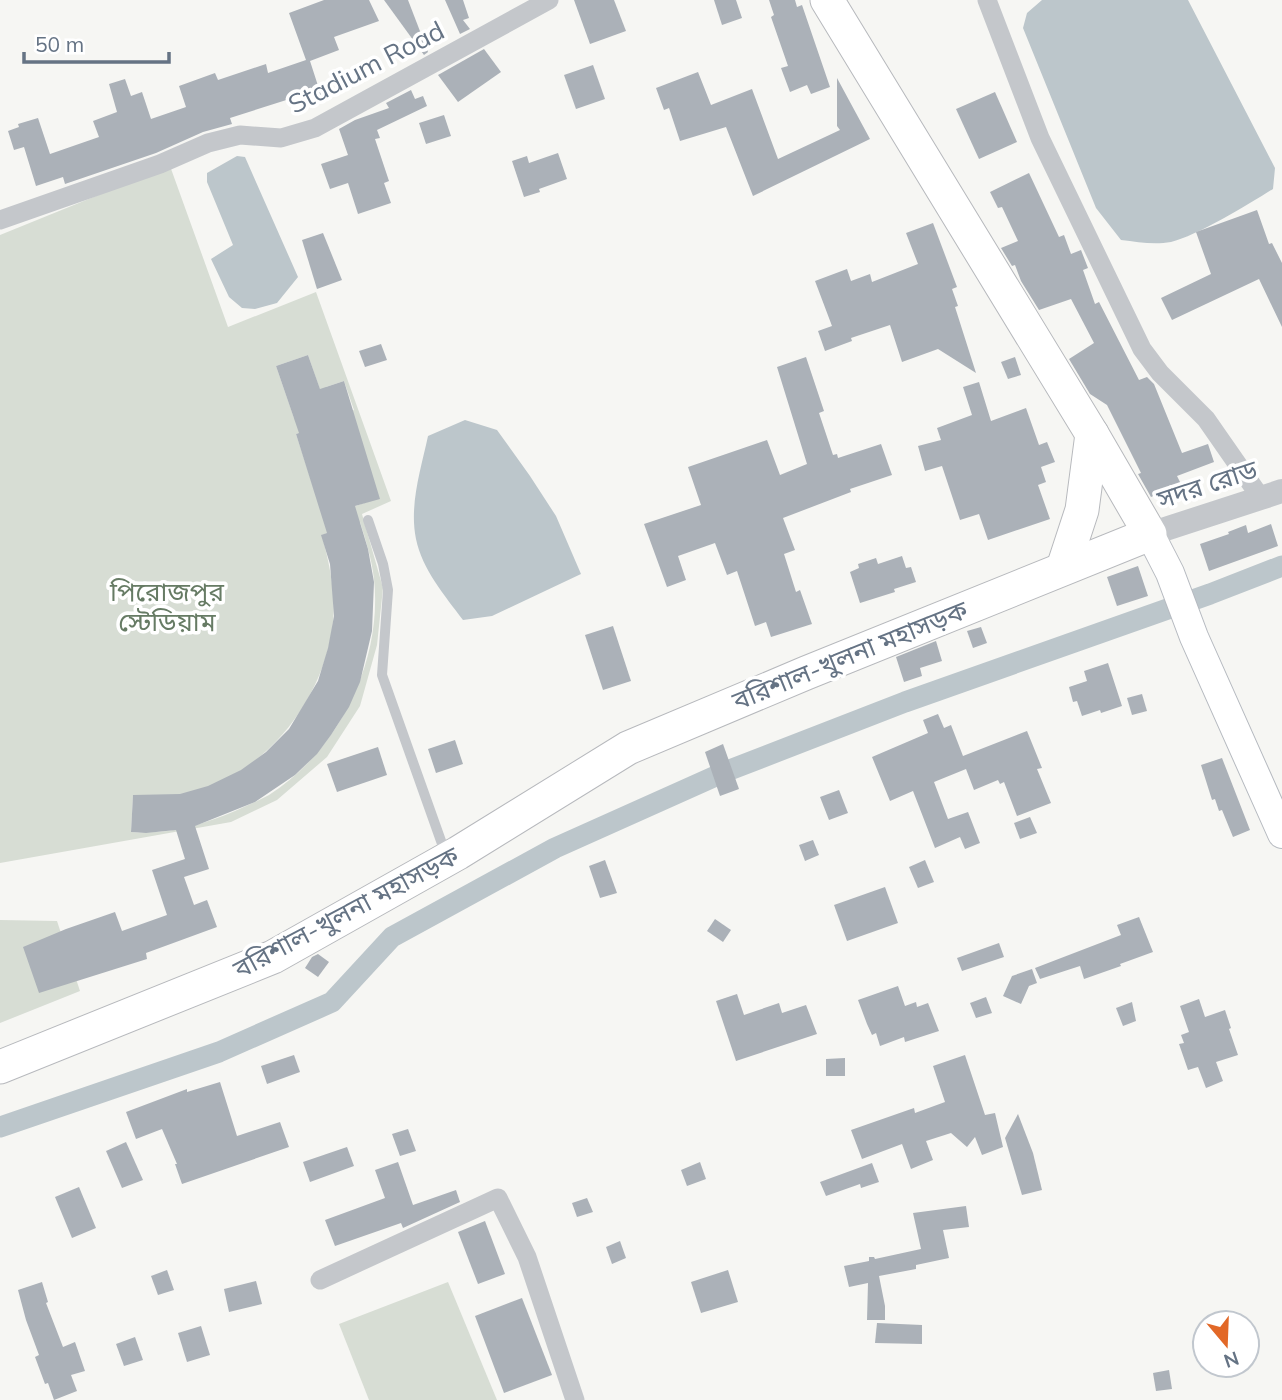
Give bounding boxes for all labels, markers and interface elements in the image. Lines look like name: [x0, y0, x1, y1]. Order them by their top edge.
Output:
street label: Stadium Road: [282, 13, 450, 121]
scale bar: [24, 21, 170, 65]
text: 50 m: [35, 31, 84, 57]
street label: সদর রোড: [1152, 452, 1262, 516]
park label: পিরোজপুর স্টেডিয়াম: [109, 575, 224, 638]
street label: বরিশাল-খুলনা মহাসড়ক: [727, 592, 973, 718]
street label: বরিশাল-খুলনা মহাসড়ক: [227, 838, 465, 986]
north arrow: [1191, 1309, 1261, 1379]
text: N: [1221, 1346, 1242, 1374]

